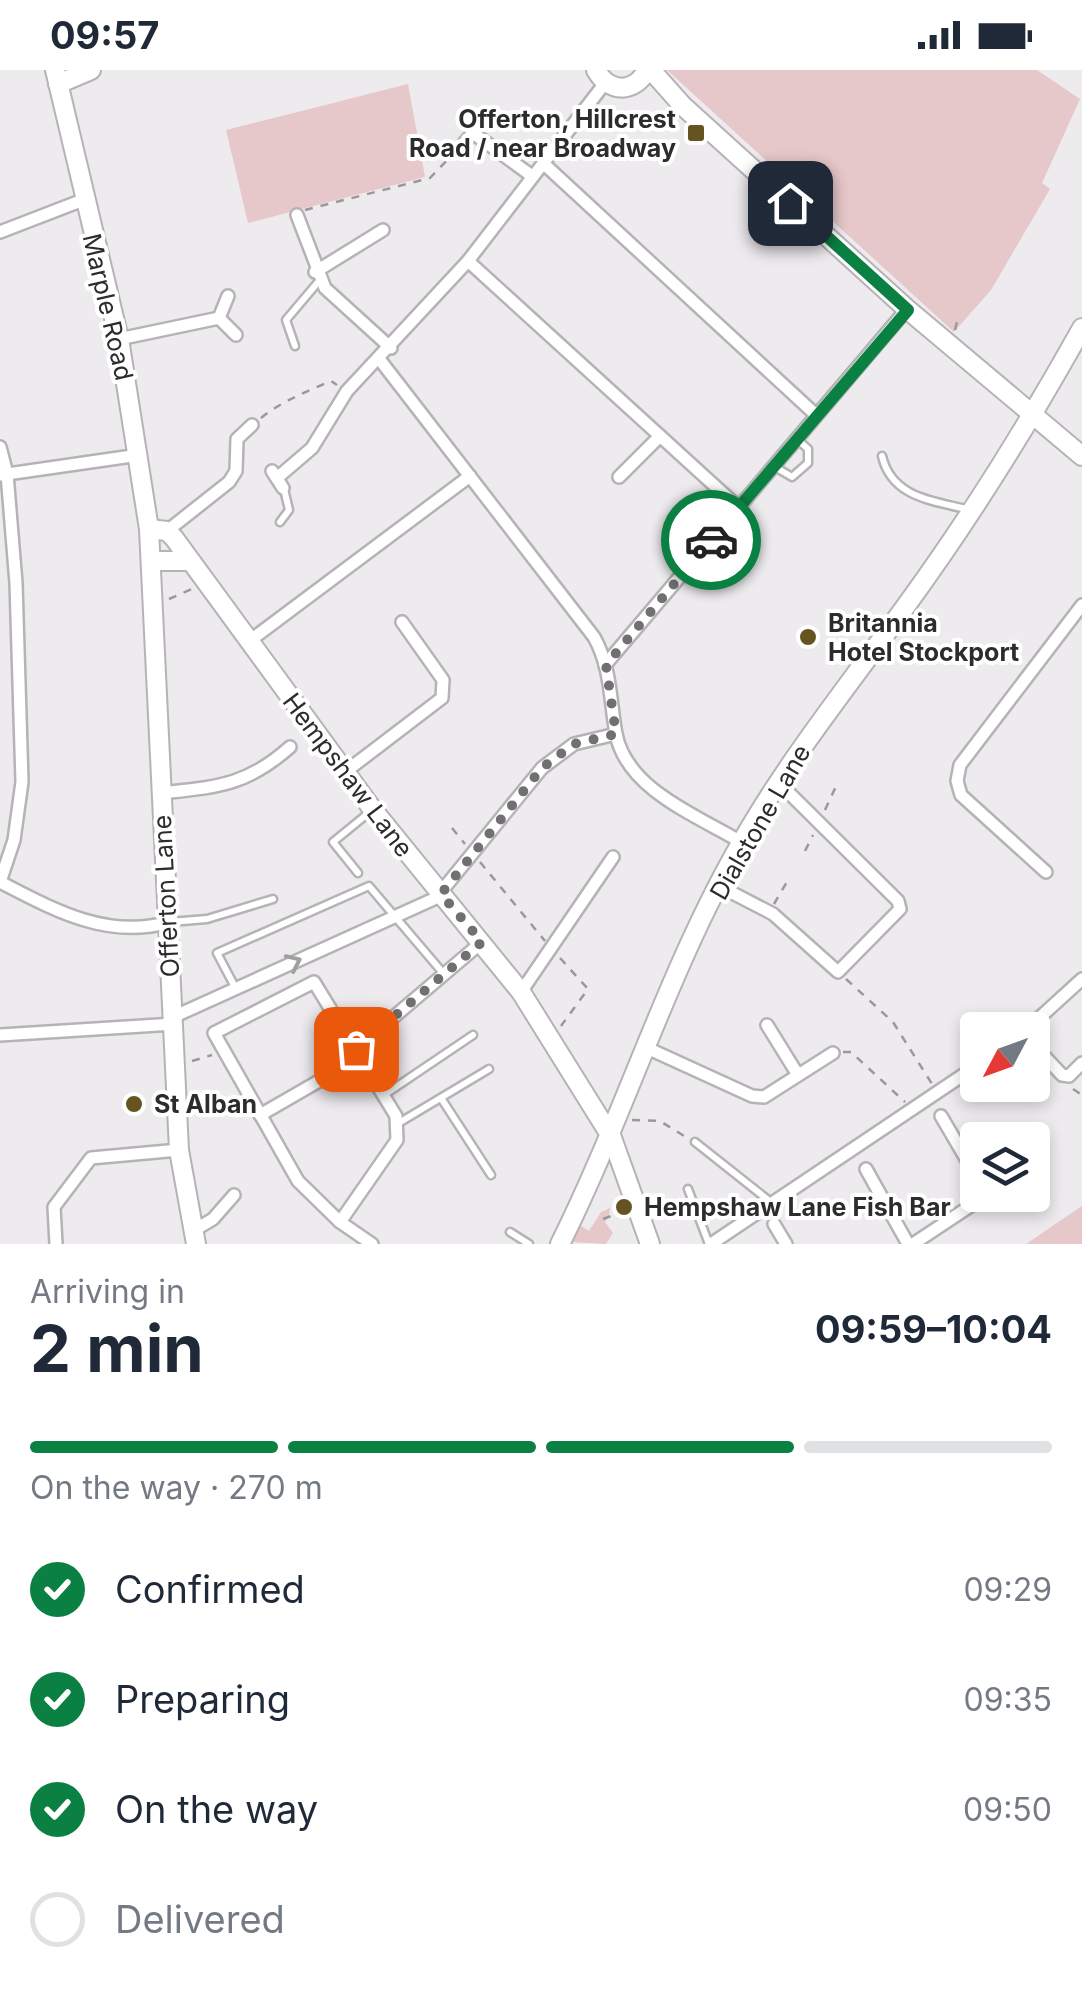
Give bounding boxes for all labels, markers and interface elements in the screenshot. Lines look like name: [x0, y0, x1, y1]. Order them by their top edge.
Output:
text: 09:57: [50, 12, 159, 58]
place label: Offerton, Hillcrest Road / near Broadway: [409, 104, 676, 163]
marker: Offerton, Hillcrest Road / near Broadway: [685, 122, 707, 144]
pin: [748, 161, 833, 246]
icon: home: [763, 176, 818, 231]
street label: Marple Road: [77, 231, 139, 383]
courier: [661, 490, 761, 590]
icon: car: [684, 513, 739, 568]
place label: Britannia Hotel Stockport: [828, 608, 1019, 667]
marker: Britannia Hotel Stockport: [797, 626, 819, 648]
street label: Hempshaw Lane: [277, 687, 419, 863]
street label: Dialstone Lane: [703, 739, 817, 905]
street label: Offerton Lane: [147, 814, 185, 978]
one-way arrow: [284, 955, 302, 975]
pin: [314, 1007, 399, 1092]
north arrow: [960, 1012, 1050, 1102]
map controls: [960, 1012, 1050, 1212]
icon: bag: [329, 1022, 384, 1077]
place label: St Alban: [154, 1089, 257, 1119]
marker: St Alban: [123, 1093, 145, 1115]
button: layers: [960, 1122, 1050, 1212]
place label: Hempshaw Lane Fish Bar: [644, 1192, 951, 1222]
marker: Hempshaw Lane Fish Bar: [613, 1196, 635, 1218]
text: Arriving in: [30, 1272, 185, 1311]
text: 09:59–10:04: [815, 1306, 1052, 1352]
text: 2 min: [30, 1309, 204, 1388]
text: On the way · 270 m: [30, 1468, 323, 1507]
icon: check: [30, 1562, 85, 1617]
text: Confirmed: [115, 1566, 305, 1612]
text: 09:29: [963, 1570, 1052, 1609]
icon: check: [30, 1672, 85, 1727]
text: Preparing: [115, 1676, 290, 1722]
text: 09:35: [964, 1680, 1052, 1719]
icon: check: [30, 1782, 85, 1837]
text: On the way: [115, 1786, 318, 1832]
text: 09:50: [963, 1790, 1052, 1829]
text: Delivered: [115, 1896, 285, 1942]

